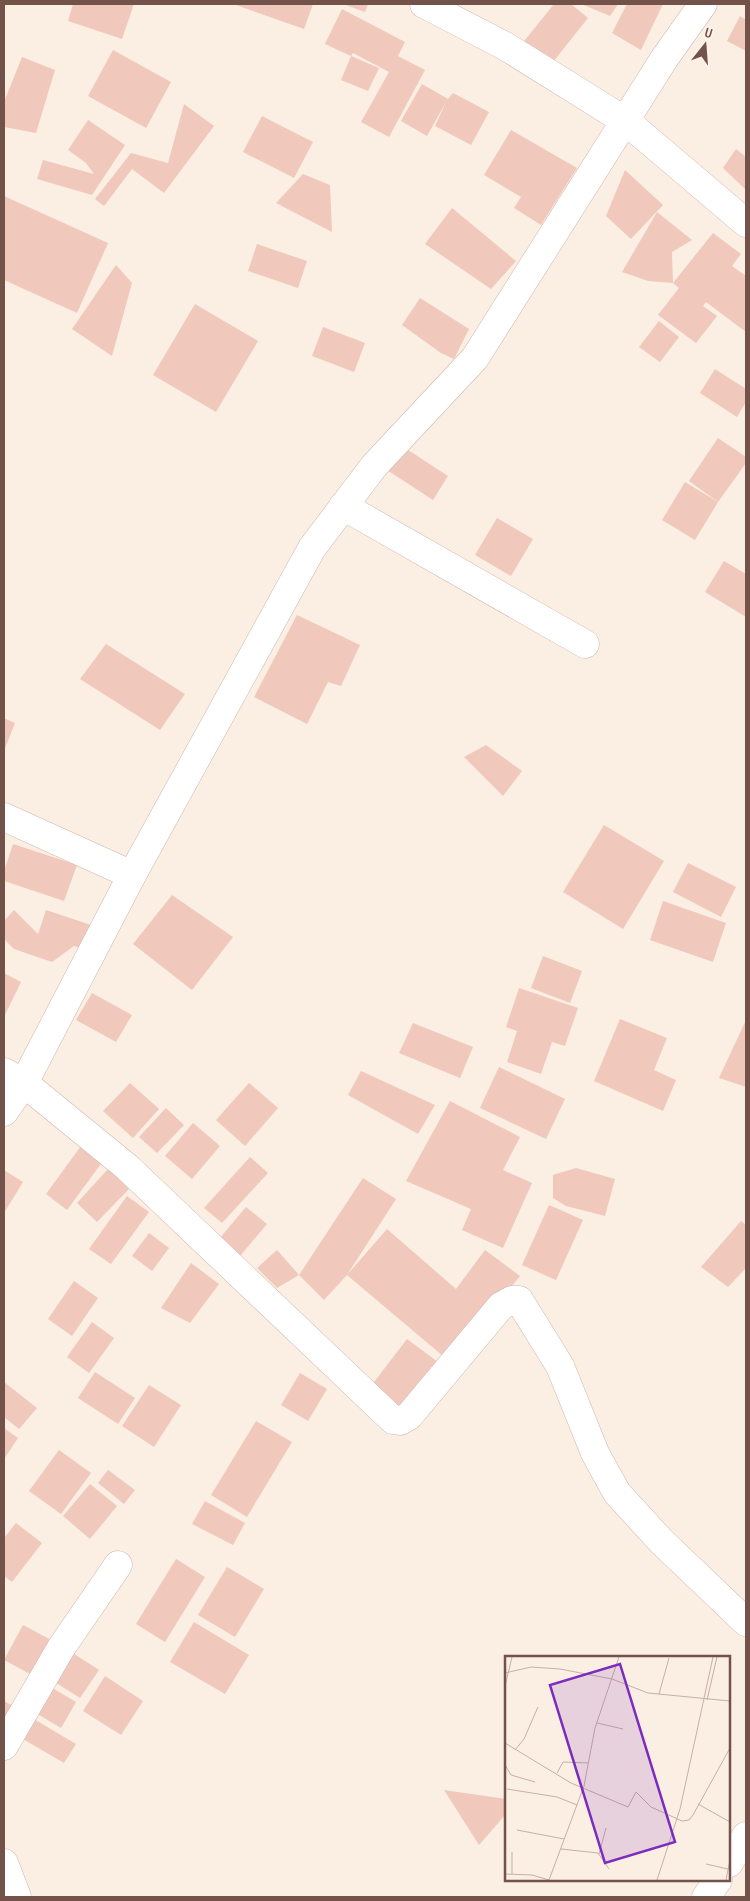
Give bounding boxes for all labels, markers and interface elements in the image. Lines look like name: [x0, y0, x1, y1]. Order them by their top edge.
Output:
north arrow: [680, 20, 730, 70]
text: U: [703, 24, 715, 42]
inset map: [505, 1656, 730, 1881]

